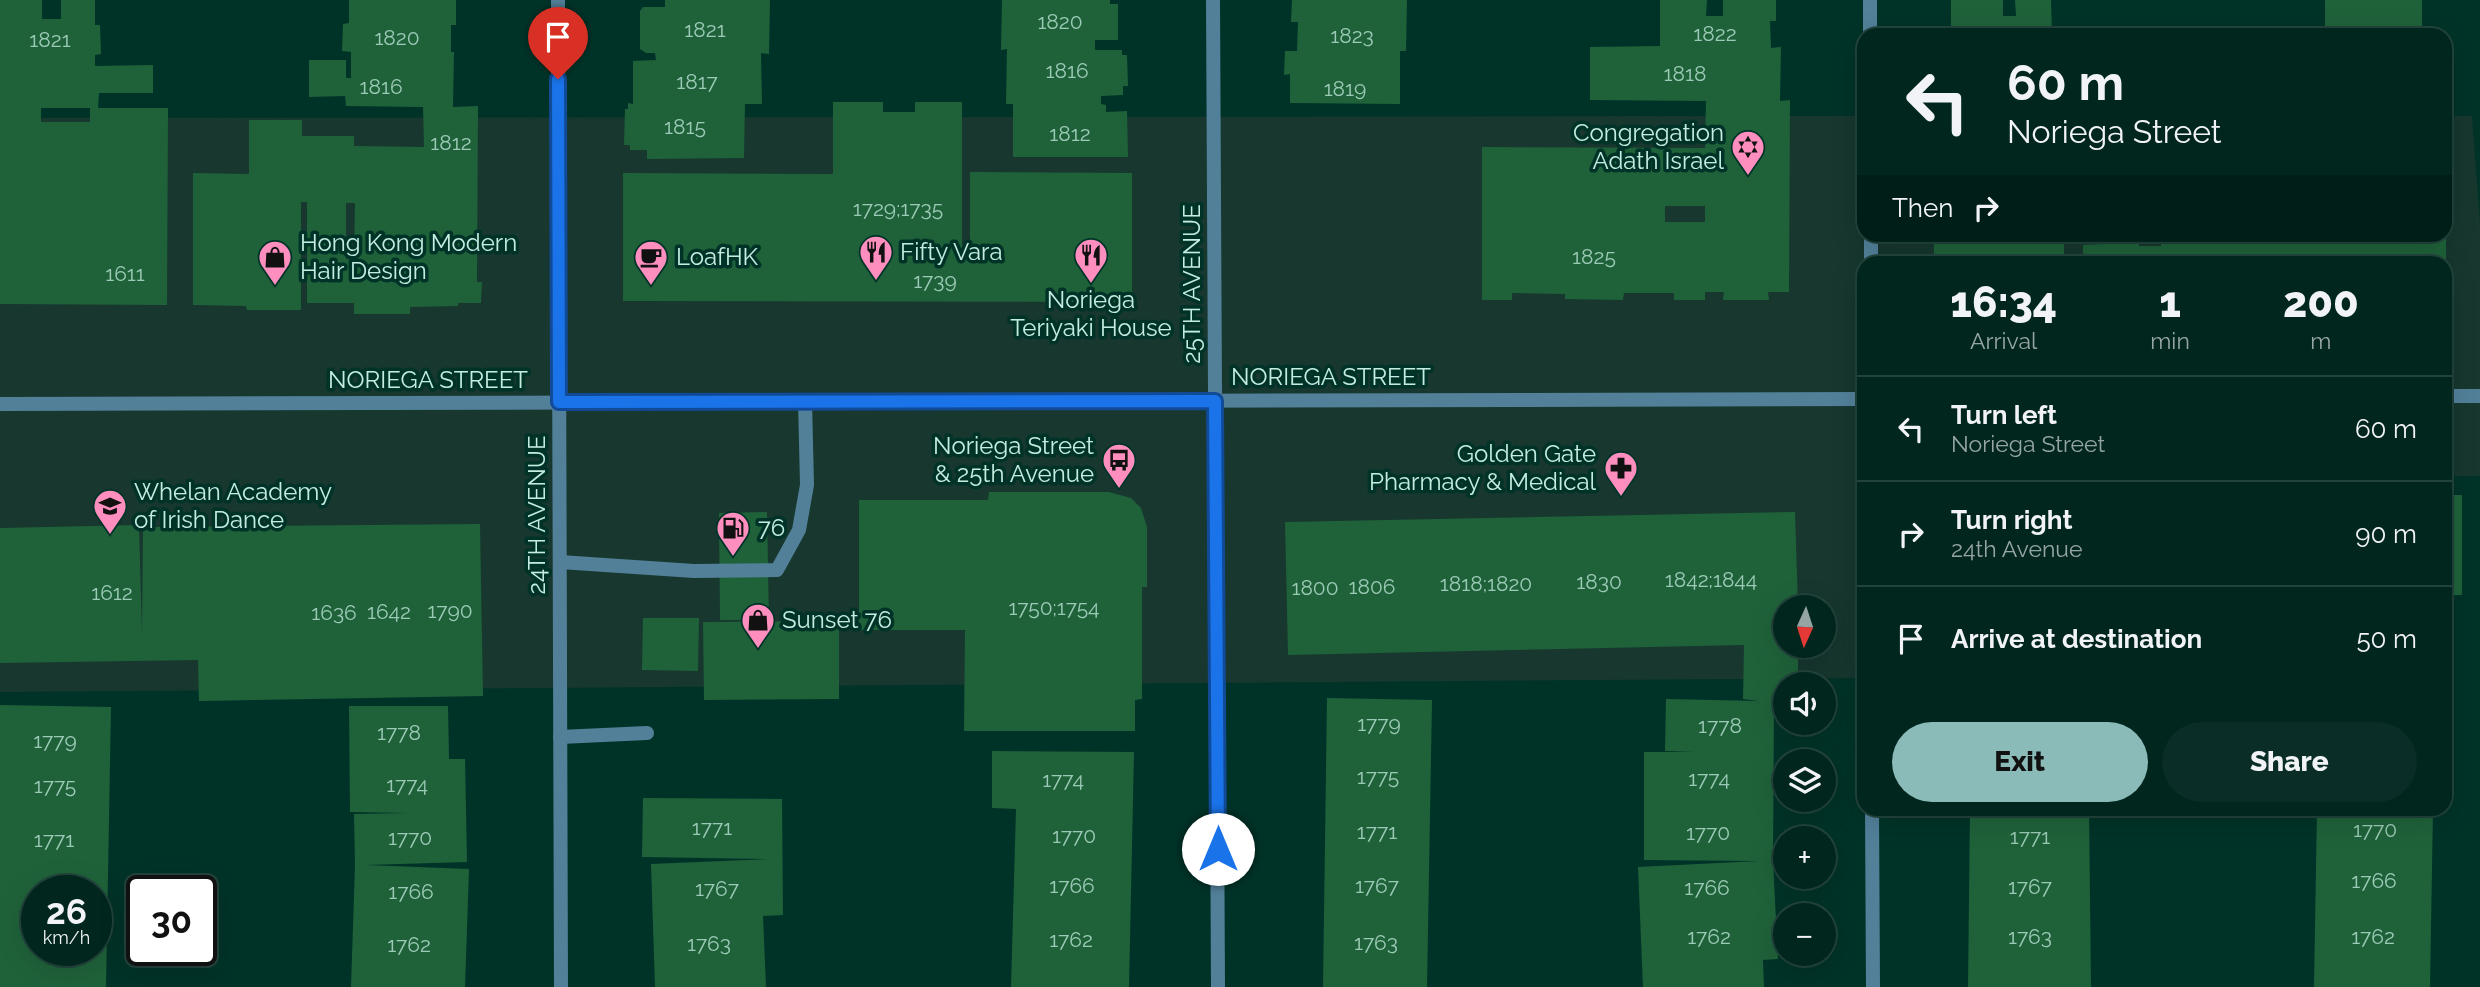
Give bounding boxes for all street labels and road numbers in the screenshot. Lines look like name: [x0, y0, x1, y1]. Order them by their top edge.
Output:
street label: 25TH AVENUE: [1177, 204, 1206, 364]
street label: NORIEGA STREET: [1231, 362, 1431, 391]
street label: NORIEGA STREET: [328, 365, 528, 394]
street label: 24TH AVENUE: [522, 435, 551, 595]

